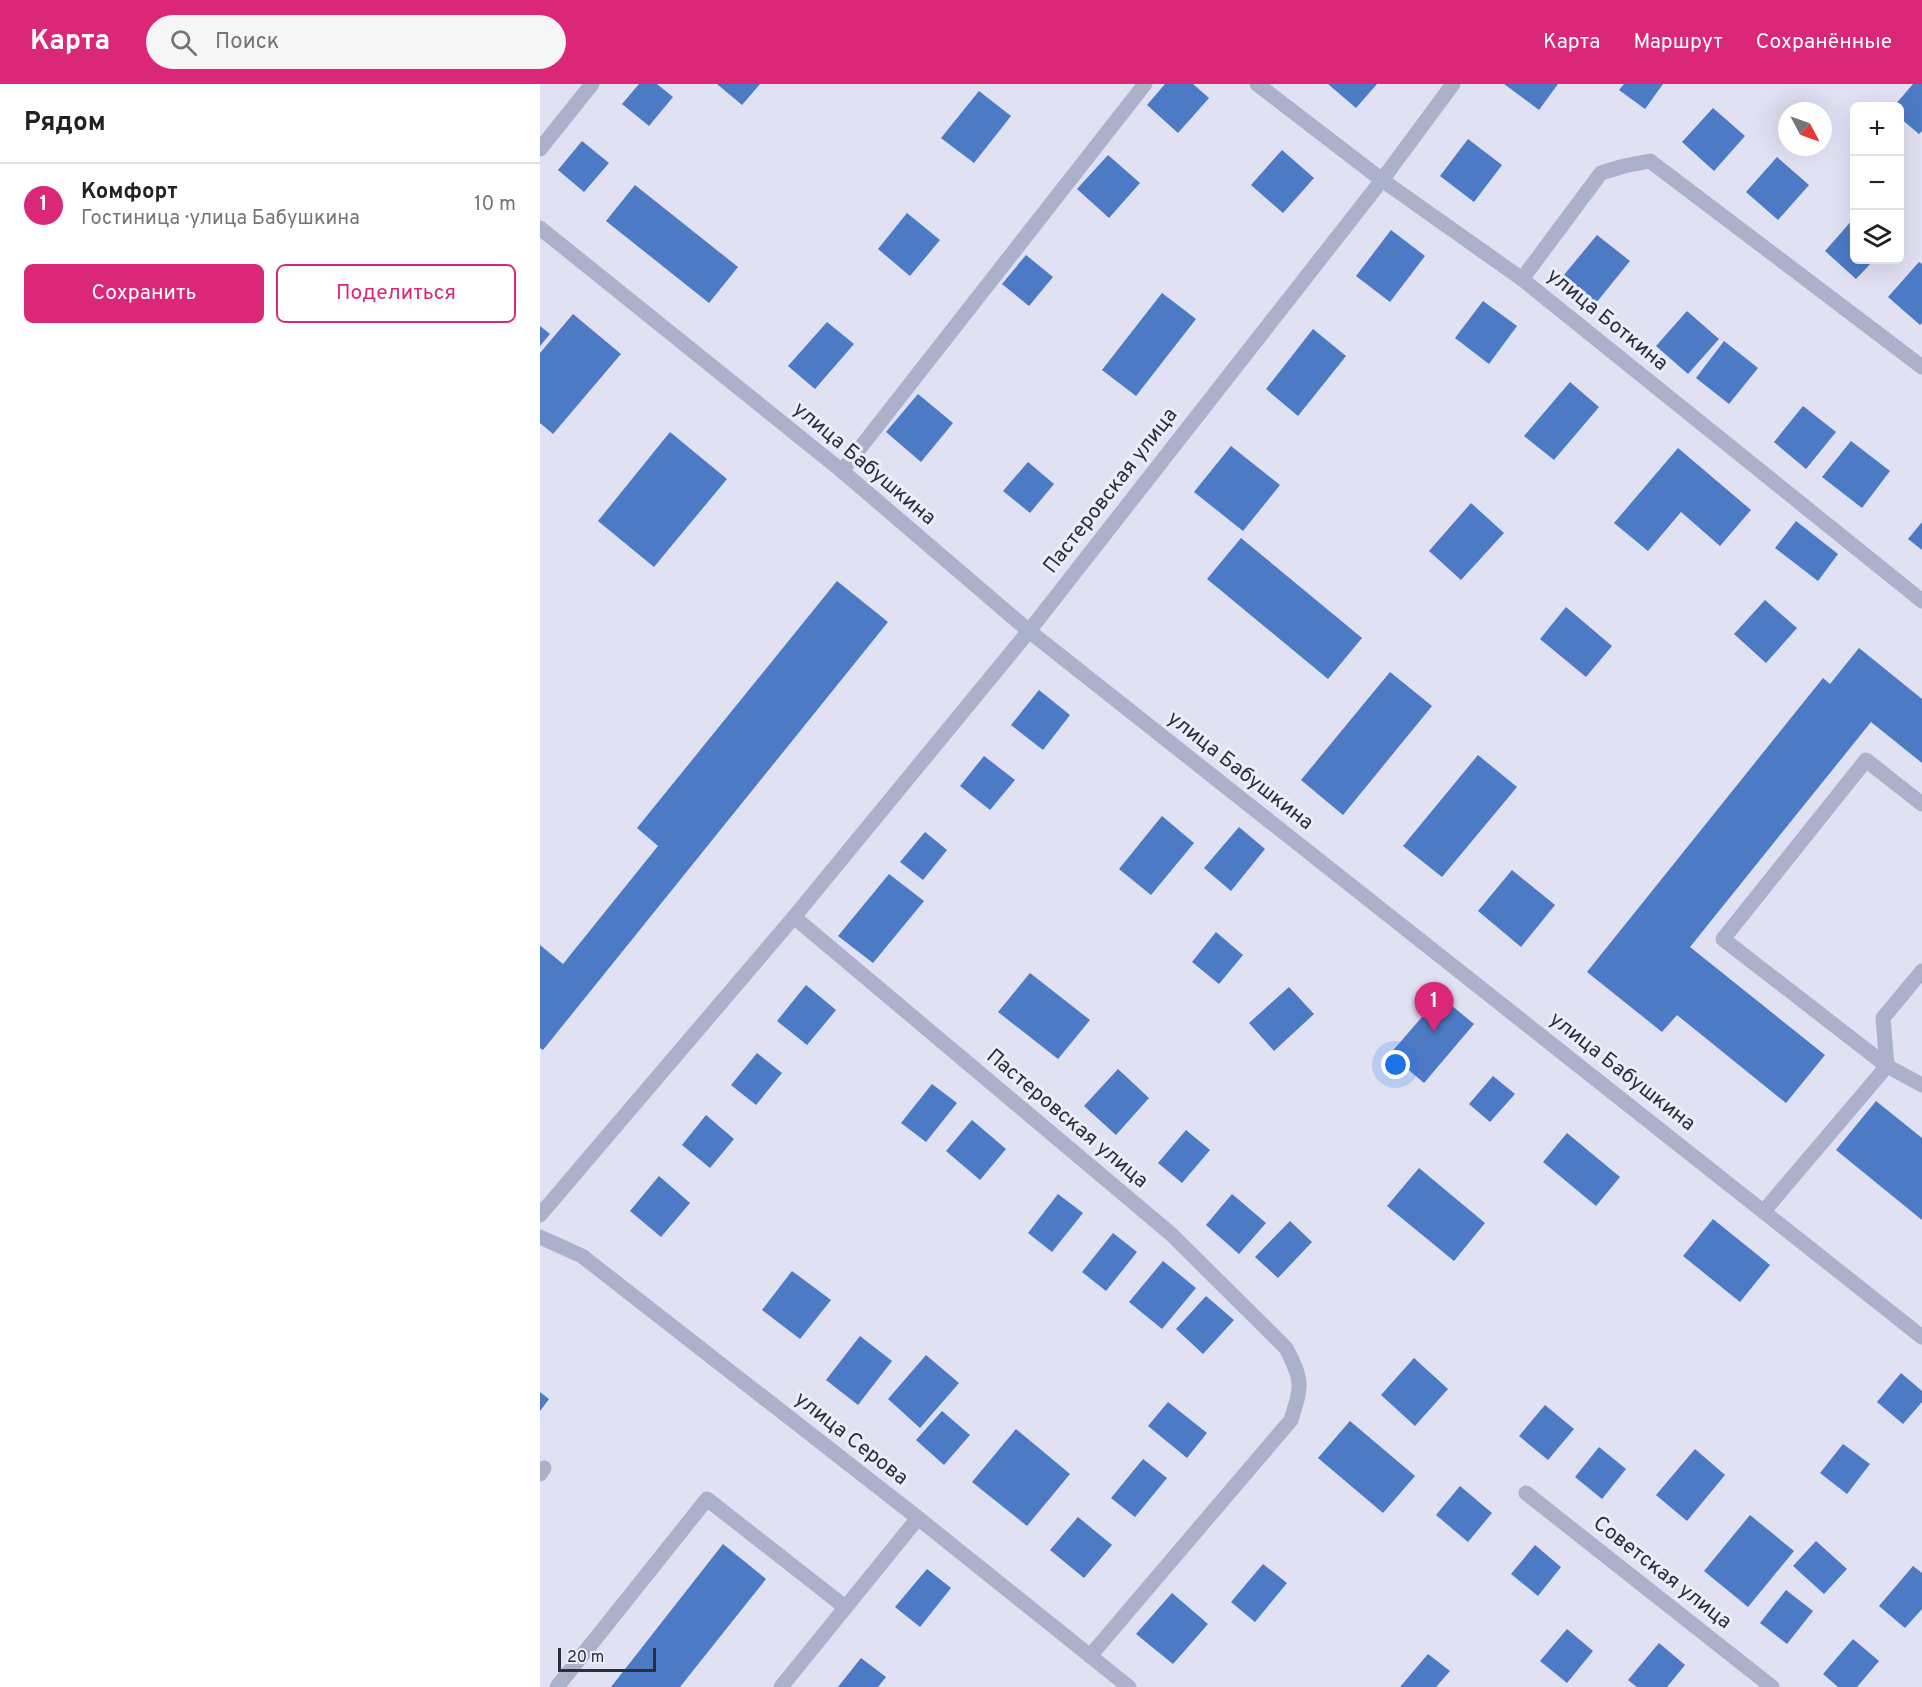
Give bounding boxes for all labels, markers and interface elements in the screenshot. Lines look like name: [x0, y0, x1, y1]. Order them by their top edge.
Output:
search box: [146, 15, 566, 69]
text: Карта: [30, 24, 110, 60]
icon: search: [167, 26, 200, 59]
text: Поиск: [215, 29, 279, 56]
text: Карта: [1543, 29, 1600, 56]
text: Маршрут: [1633, 29, 1723, 56]
text: Сохранённые: [1756, 29, 1892, 56]
north arrow: [1778, 102, 1832, 156]
map controls: [1850, 102, 1904, 264]
button: +: [1850, 102, 1904, 156]
text: Рядом: [24, 107, 106, 140]
button: −: [1850, 156, 1904, 210]
text: Комфорт: [81, 179, 178, 206]
text: 1: [40, 192, 48, 218]
text: 10 m: [474, 192, 516, 218]
text: Гостиница · улица Бабушкина: [81, 206, 360, 232]
button: layers: [1850, 210, 1904, 264]
street label: улица Боткина: [1541, 263, 1673, 377]
button: Сохранить: [24, 264, 264, 323]
button: Поделиться: [276, 264, 516, 323]
street label: улица Бабушкина: [787, 396, 941, 532]
street label: Пастеровская улица: [1038, 403, 1184, 579]
street label: улица Бабушкина: [1161, 705, 1319, 837]
pin: 1: [1414, 982, 1454, 1032]
street label: улица Бабушкина: [1543, 1006, 1701, 1138]
street label: Пастеровская улица: [980, 1043, 1154, 1195]
your location: [1381, 1050, 1410, 1079]
street label: улица Серова: [789, 1386, 913, 1492]
street label: Советская улица: [1587, 1510, 1737, 1636]
scale bar: [558, 1645, 656, 1672]
text: 20 m: [567, 1648, 604, 1668]

